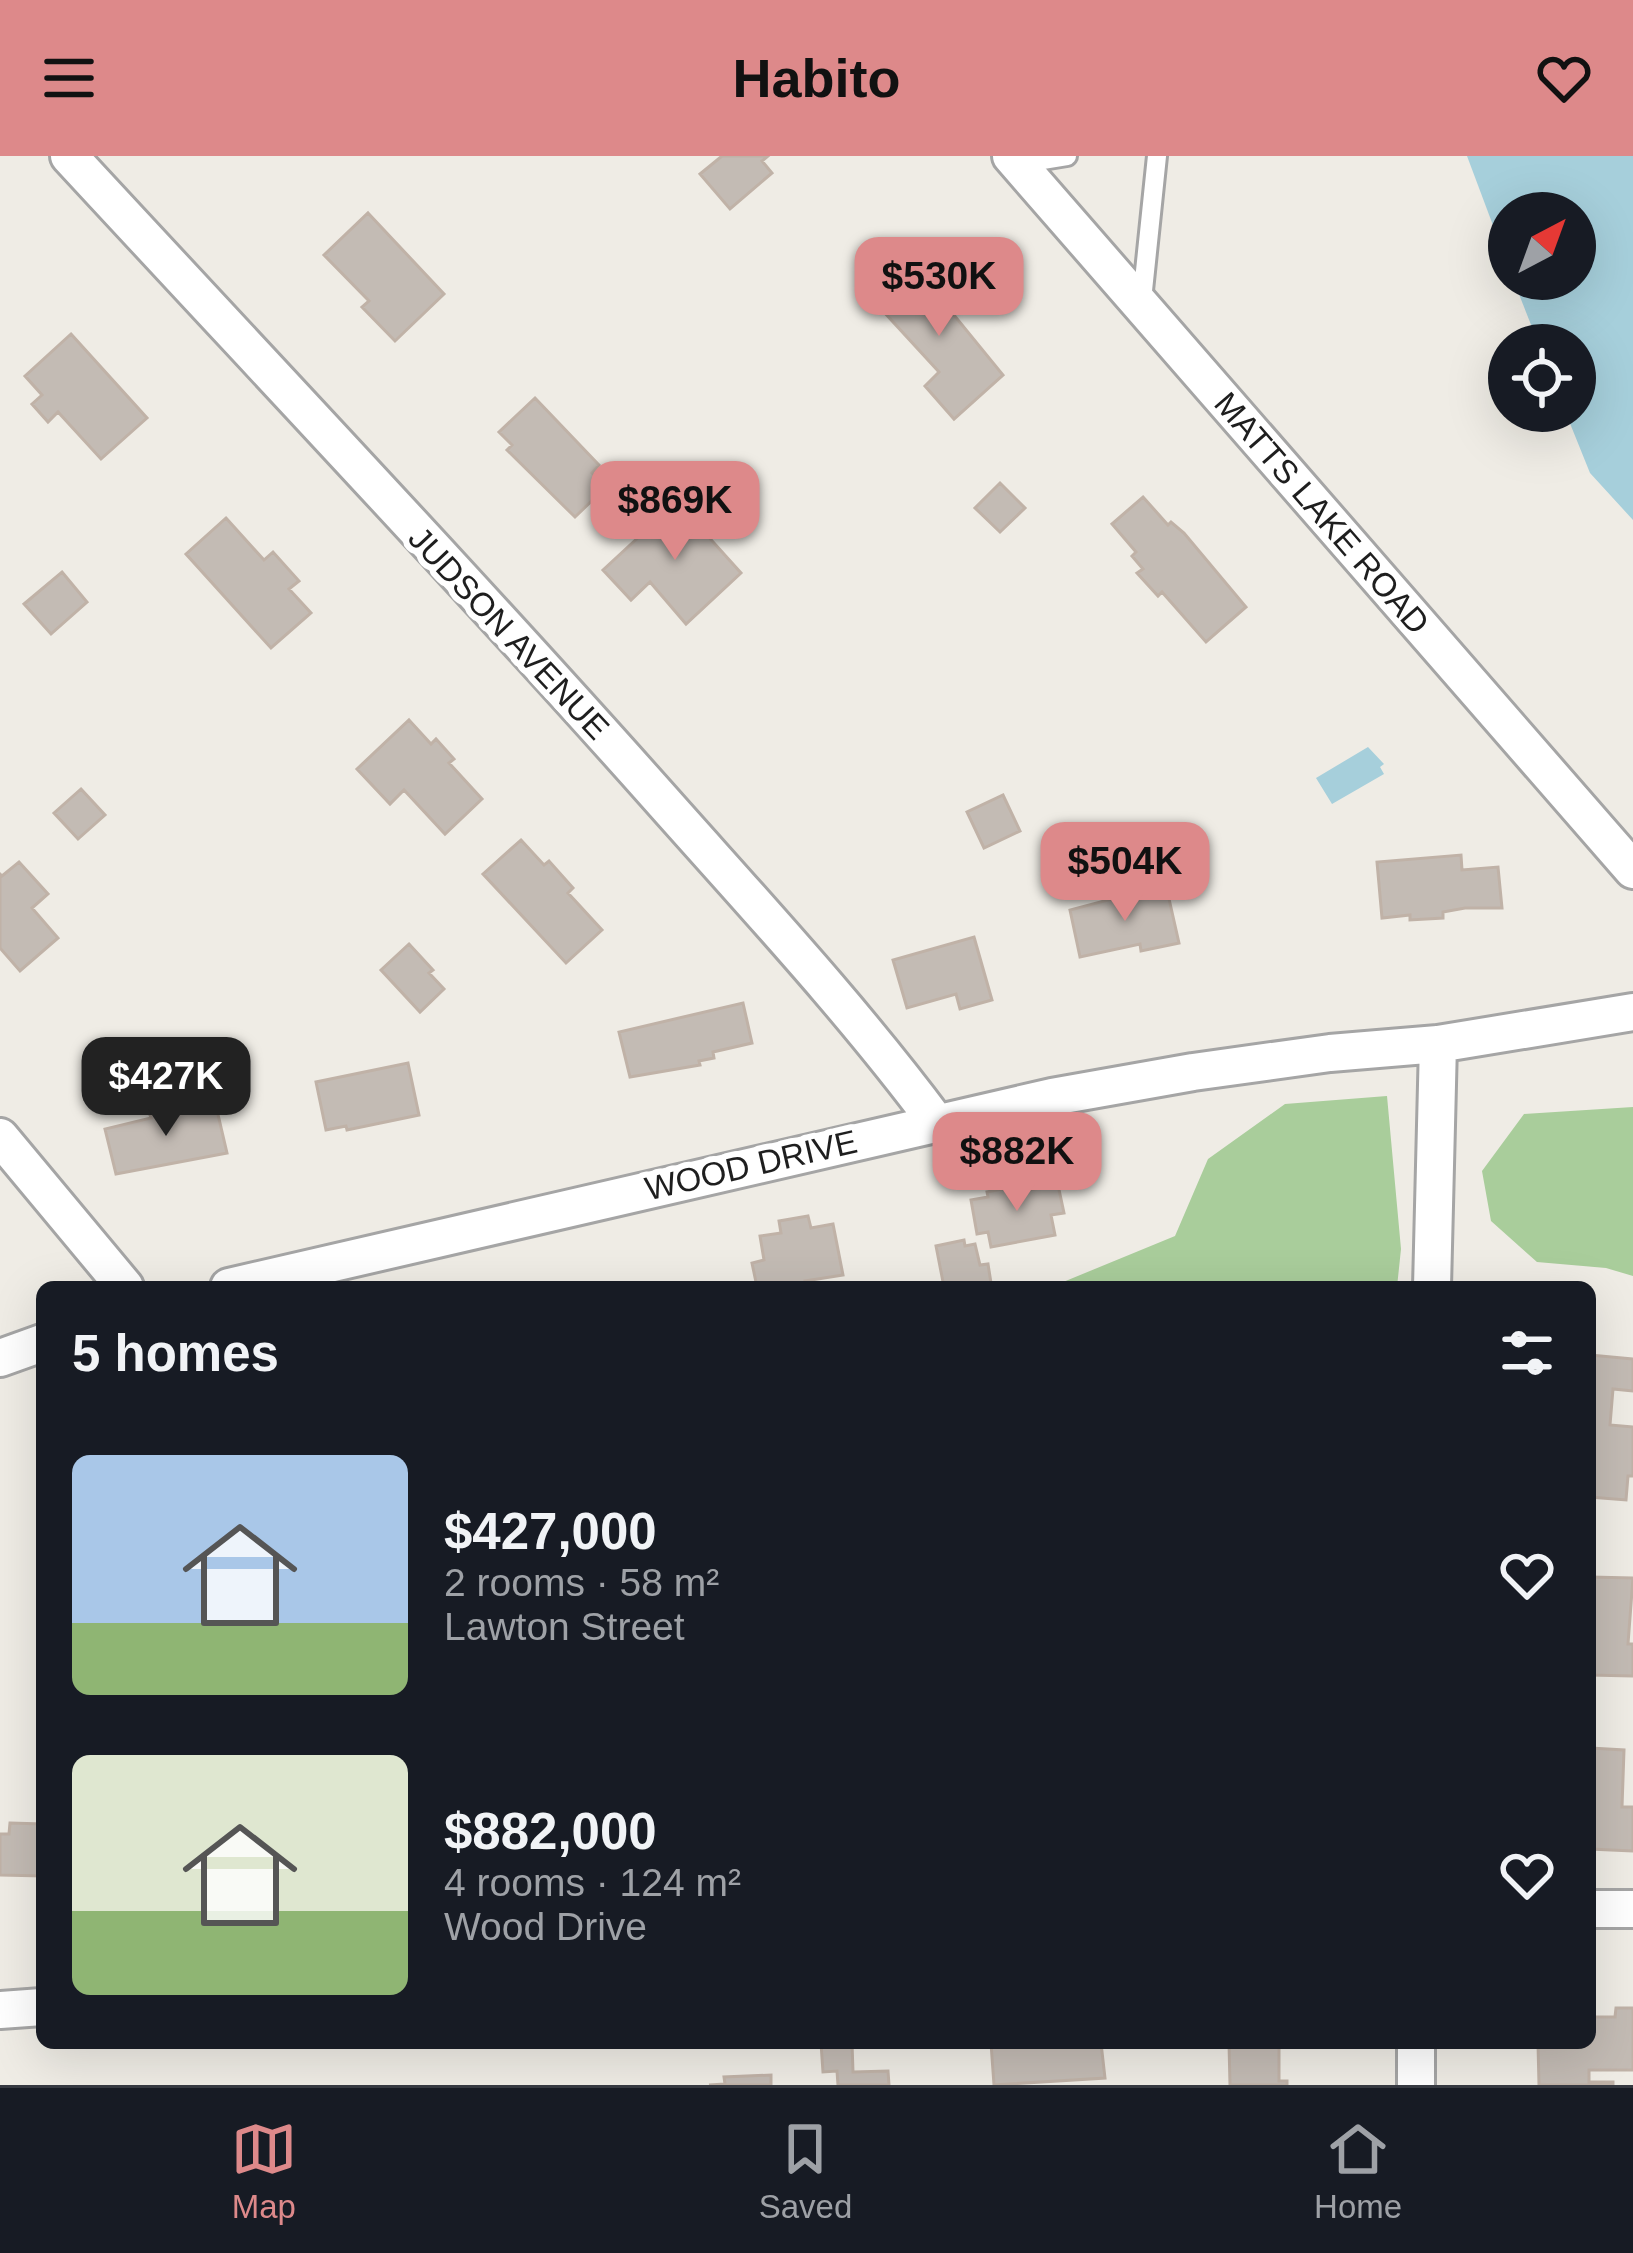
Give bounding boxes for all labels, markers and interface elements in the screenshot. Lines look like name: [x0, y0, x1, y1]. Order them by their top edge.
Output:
icon: menu: [36, 45, 102, 111]
icon: heart: [1531, 45, 1597, 111]
text: Habito: [733, 48, 901, 108]
north arrow: [1488, 192, 1596, 300]
map controls: [1488, 192, 1596, 432]
pin: $530K: [855, 237, 1023, 339]
text: $530K: [882, 254, 996, 297]
button: locate: [1488, 324, 1596, 432]
street label: MATTS LAKE ROAD: [1207, 385, 1437, 641]
pin: $869K: [591, 461, 759, 563]
text: $869K: [618, 478, 732, 521]
street label: JUDSON AVENUE: [401, 519, 617, 747]
pin: $504K: [1041, 822, 1209, 924]
text: $504K: [1068, 839, 1182, 882]
pin: $427K: [82, 1037, 250, 1139]
text: $427K: [109, 1054, 223, 1097]
pin: $882K: [933, 1112, 1101, 1214]
street label: WOOD DRIVE: [641, 1123, 861, 1207]
text: $882K: [960, 1129, 1074, 1172]
icon: filters: [1494, 1320, 1560, 1386]
text: 5 homes: [72, 1325, 279, 1382]
icon: home: [168, 1503, 312, 1647]
text: $427,000: [444, 1503, 657, 1560]
icon: heart: [1494, 1542, 1560, 1608]
text: 2 rooms · 58 m²: [444, 1561, 719, 1604]
text: Lawton Street: [444, 1605, 685, 1648]
icon: home: [168, 1803, 312, 1947]
text: $882,000: [444, 1803, 657, 1860]
icon: heart: [1494, 1842, 1560, 1908]
text: 4 rooms · 124 m²: [444, 1861, 741, 1904]
text: Wood Drive: [444, 1905, 647, 1948]
tab: Map: [231, 2116, 297, 2226]
tab: Saved: [759, 2116, 852, 2226]
tab: Home: [1314, 2116, 1402, 2226]

